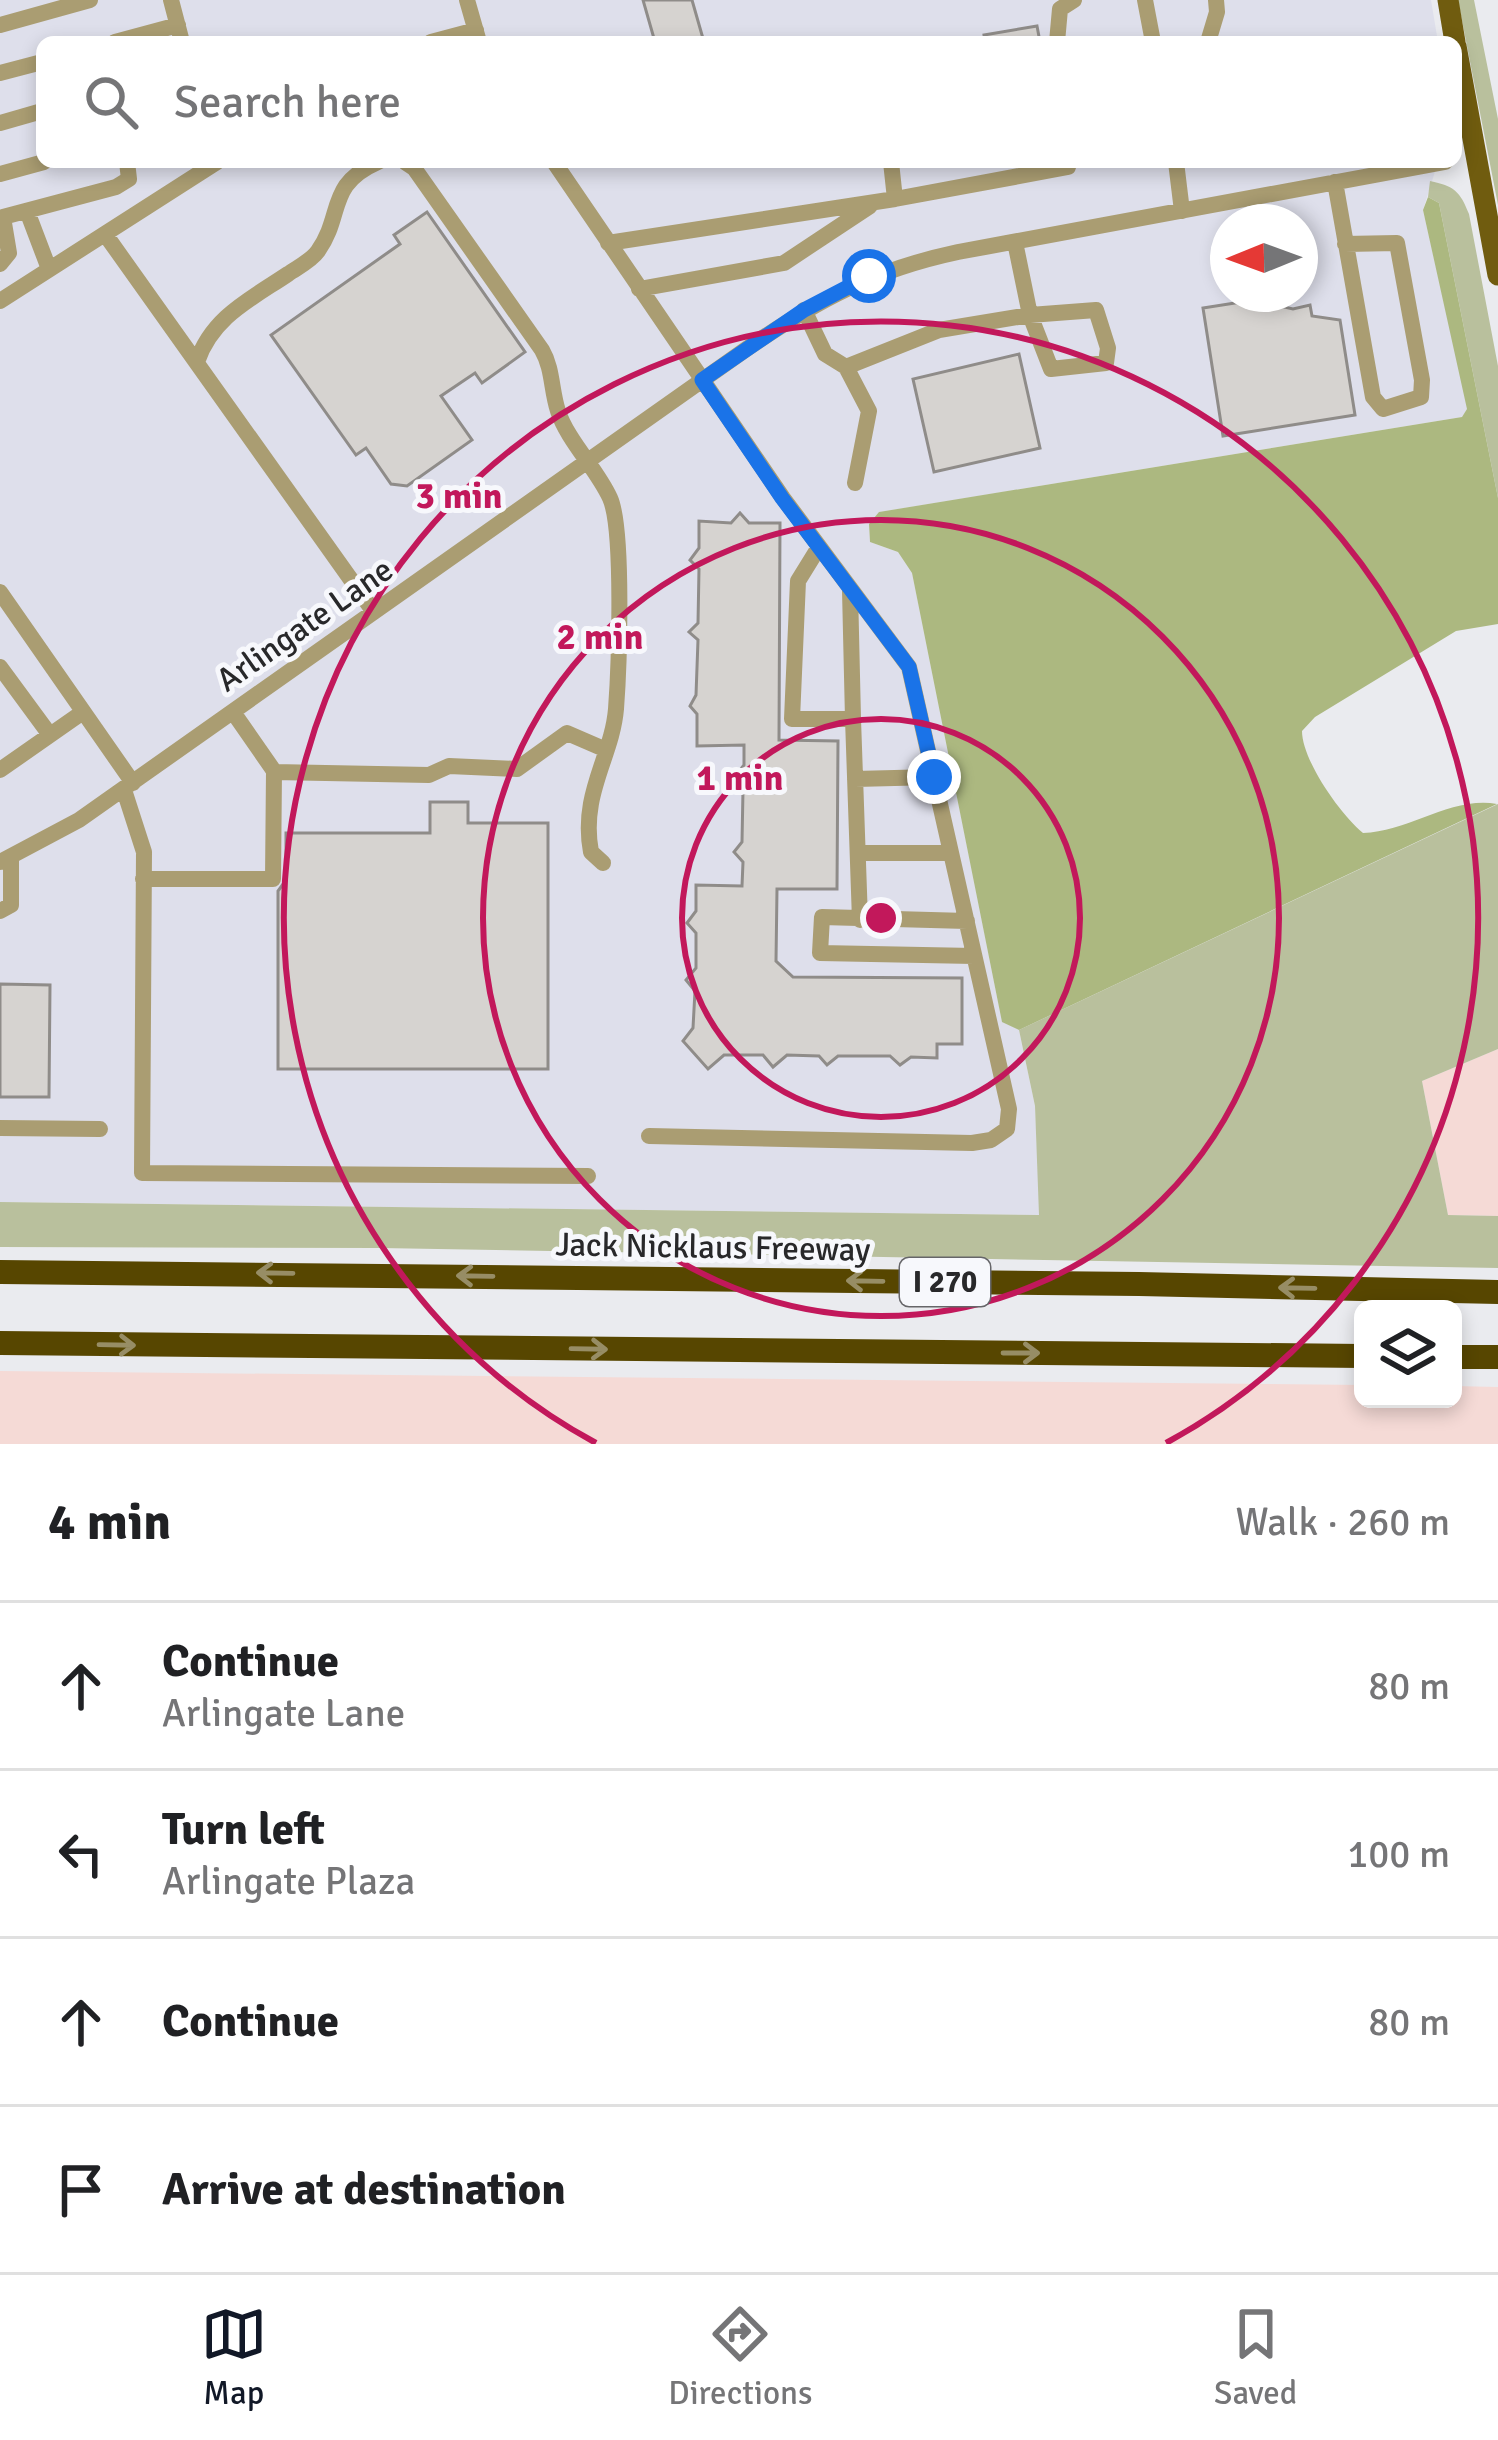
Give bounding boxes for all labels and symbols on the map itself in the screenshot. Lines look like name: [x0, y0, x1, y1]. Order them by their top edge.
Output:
north arrow: [1210, 204, 1318, 312]
route start: [842, 249, 896, 303]
text: 3 min: [416, 474, 502, 519]
street label: Arlingate Lane: [209, 549, 401, 701]
text: 2 min: [557, 615, 643, 660]
route end: [907, 750, 961, 804]
text: 1 min: [697, 756, 783, 801]
centre of rings: [860, 897, 902, 939]
street label: Jack Nicklaus Freeway: [555, 1224, 871, 1271]
road number: I 270: [900, 1258, 990, 1306]
one-way arrow: [256, 1262, 295, 1285]
one-way arrow: [456, 1265, 495, 1287]
one-way arrow: [846, 1270, 885, 1292]
one-way arrow: [1278, 1276, 1317, 1299]
one-way arrow: [97, 1334, 136, 1356]
one-way arrow: [569, 1338, 608, 1361]
one-way arrow: [1001, 1342, 1040, 1364]

